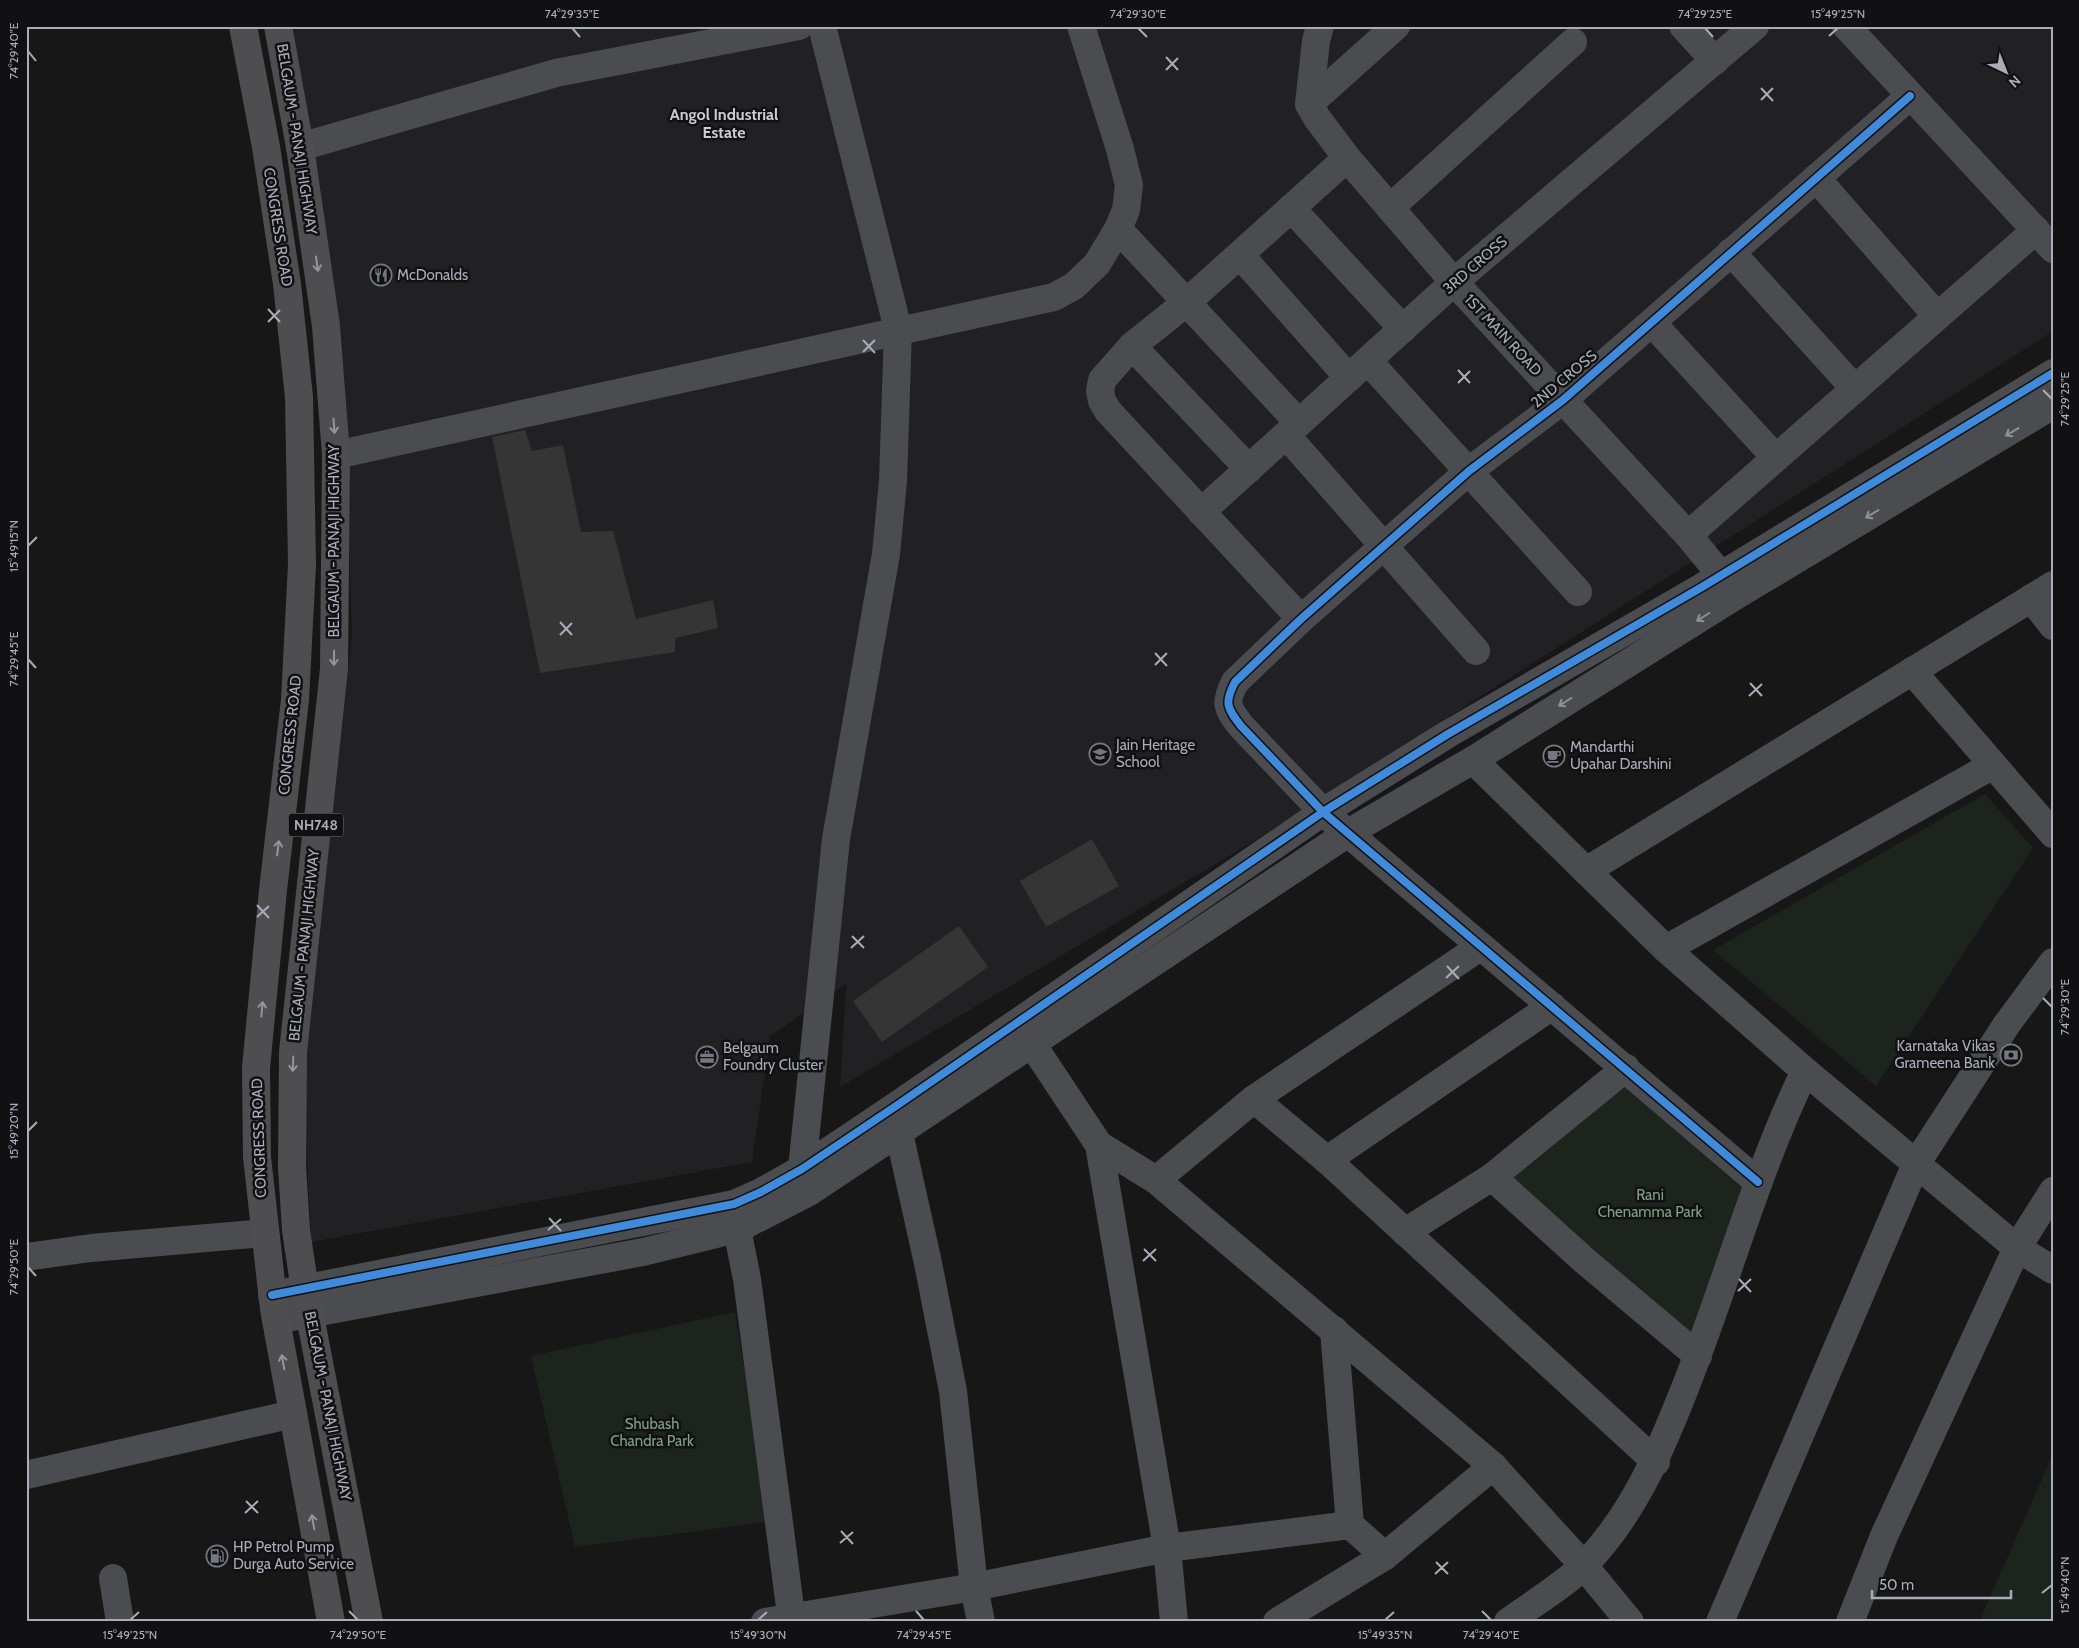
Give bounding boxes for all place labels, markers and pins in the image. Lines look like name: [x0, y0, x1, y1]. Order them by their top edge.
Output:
restaurant icon: McDonalds: [369, 263, 393, 287]
place label: McDonalds: [397, 266, 468, 284]
place label: Jain Heritage School: [1115, 736, 1196, 771]
place label: Mandarthi Upahar Darshini: [1570, 738, 1671, 773]
school or university icon: Jain Heritage School: [1088, 742, 1112, 766]
cafe icon: Mandarthi Upahar Darshini: [1542, 744, 1566, 768]
place label: Karnataka Vikas Grameena Bank: [1894, 1037, 1995, 1072]
place label: Belgaum Foundry Cluster: [723, 1039, 823, 1074]
bank icon: Karnataka Vikas Grameena Bank: [1999, 1043, 2023, 1067]
office icon: Belgaum Foundry Cluster: [695, 1045, 719, 1069]
place label: HP Petrol Pump Durga Auto Service: [233, 1538, 354, 1573]
fuel station icon: HP Petrol Pump Durga Auto Service: [205, 1544, 229, 1568]

